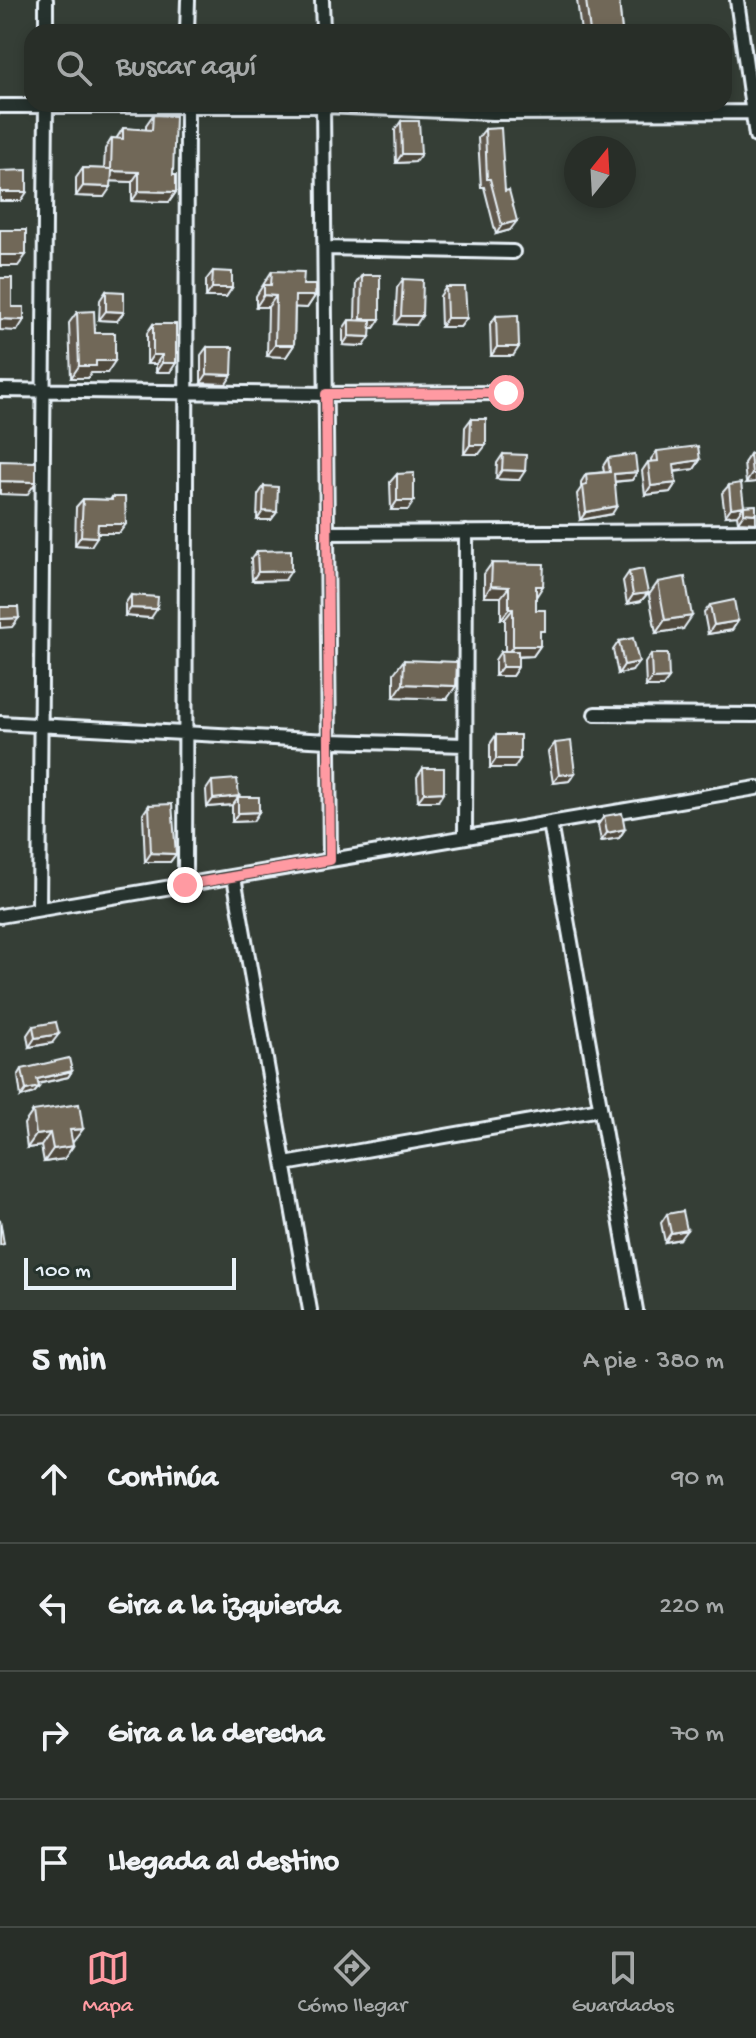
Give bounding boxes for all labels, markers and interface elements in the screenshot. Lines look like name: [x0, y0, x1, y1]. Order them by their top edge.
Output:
search box: [24, 24, 732, 112]
icon: search: [52, 46, 96, 90]
text: Buscar aquí: [116, 51, 256, 86]
north arrow: [564, 136, 636, 208]
route start: [488, 375, 524, 411]
route end: [167, 867, 203, 903]
scale bar: [24, 1254, 236, 1290]
text: 100 m: [36, 1259, 91, 1285]
text: 5 min: [32, 1342, 106, 1382]
text: A pie · 380 m: [583, 1347, 724, 1378]
icon: ahead: [32, 1457, 76, 1501]
text: Continúa: [108, 1462, 218, 1497]
text: 90 m: [672, 1464, 724, 1495]
icon: left: [32, 1585, 76, 1629]
text: Gira a la izquierda: [108, 1590, 341, 1625]
text: 220 m: [659, 1592, 724, 1623]
icon: right: [32, 1713, 76, 1757]
text: Gira a la derecha: [108, 1718, 324, 1753]
text: 70 m: [671, 1720, 724, 1751]
icon: arrive: [32, 1841, 76, 1885]
text: Llegada al destino: [108, 1846, 339, 1881]
tab: Mapa: [82, 1946, 133, 2020]
tab: Cómo llegar: [298, 1946, 407, 2020]
tab: Guardados: [572, 1946, 674, 2020]

